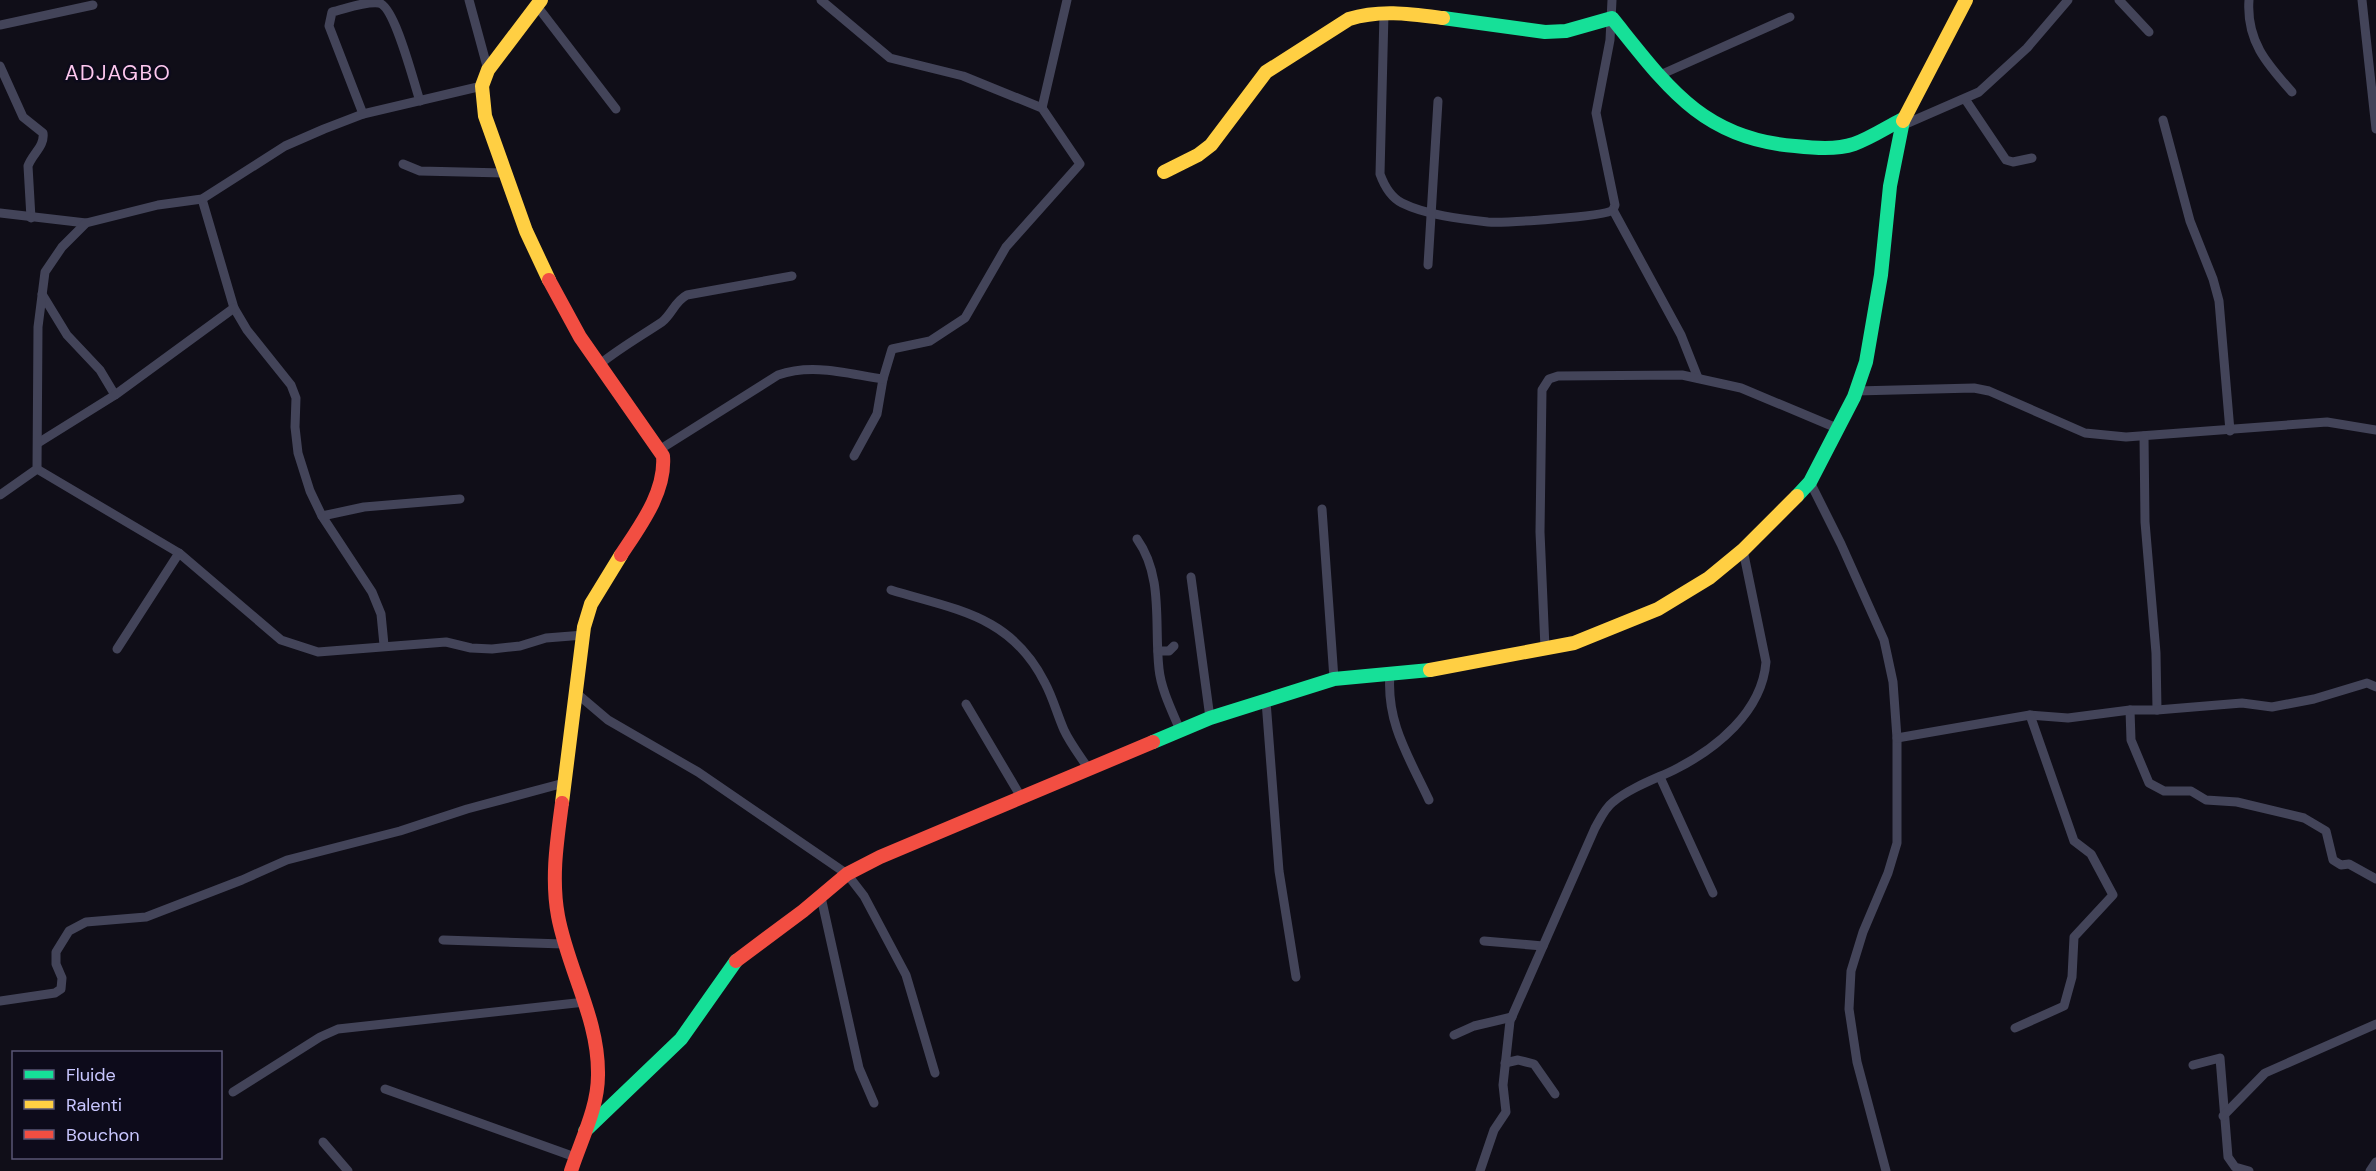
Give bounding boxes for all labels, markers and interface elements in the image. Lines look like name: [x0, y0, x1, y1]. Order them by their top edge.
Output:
district label: ADJAGBO: [65, 59, 171, 87]
legend: [12, 1051, 222, 1159]
text: Fluide: [66, 1063, 116, 1087]
text: Ralenti: [66, 1093, 122, 1117]
text: Bouchon: [66, 1123, 140, 1147]

